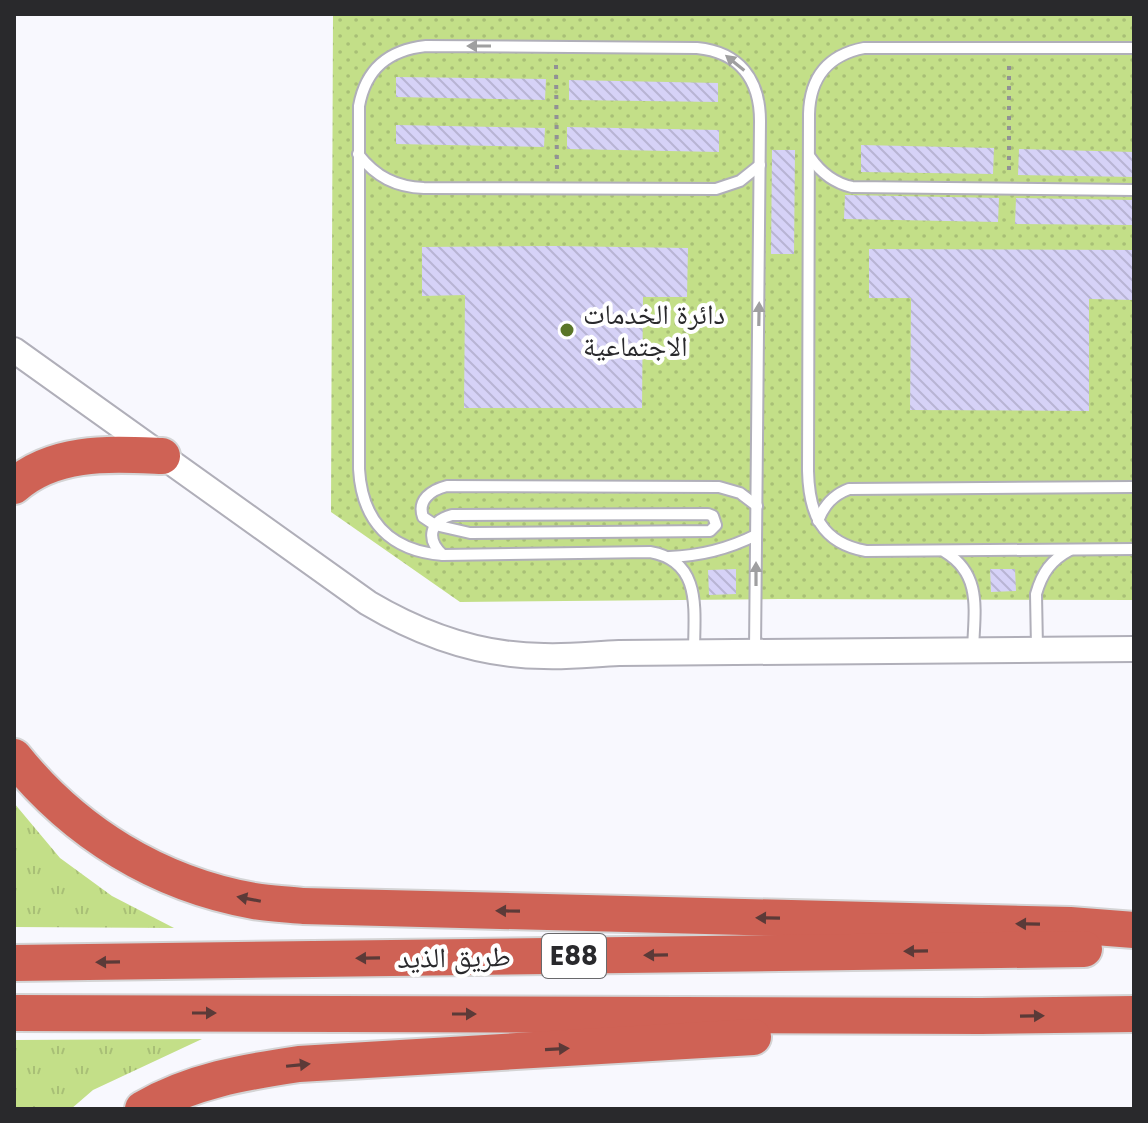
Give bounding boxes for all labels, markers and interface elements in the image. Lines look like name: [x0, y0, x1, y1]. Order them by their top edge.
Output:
one-way arrow: [466, 40, 491, 52]
one-way arrow: [725, 55, 745, 72]
place label: دائرة الخدمات الاجتماعية: [583, 295, 725, 366]
one-way arrow: [752, 301, 765, 326]
marker: دائرة الخدمات الاجتماعية: [558, 321, 576, 339]
one-way arrow: [750, 561, 762, 586]
one-way arrow: [236, 893, 261, 905]
one-way arrow: [495, 905, 520, 918]
one-way arrow: [755, 911, 780, 924]
one-way arrow: [1015, 918, 1040, 931]
road number: E88: [542, 934, 606, 978]
street label: طريق الذيد: [397, 937, 511, 978]
one-way arrow: [903, 945, 928, 958]
one-way arrow: [643, 948, 668, 961]
one-way arrow: [355, 952, 380, 964]
one-way arrow: [95, 955, 120, 968]
one-way arrow: [192, 1007, 217, 1019]
one-way arrow: [452, 1008, 477, 1020]
one-way arrow: [1020, 1009, 1045, 1022]
one-way arrow: [545, 1042, 570, 1055]
one-way arrow: [286, 1058, 311, 1071]

